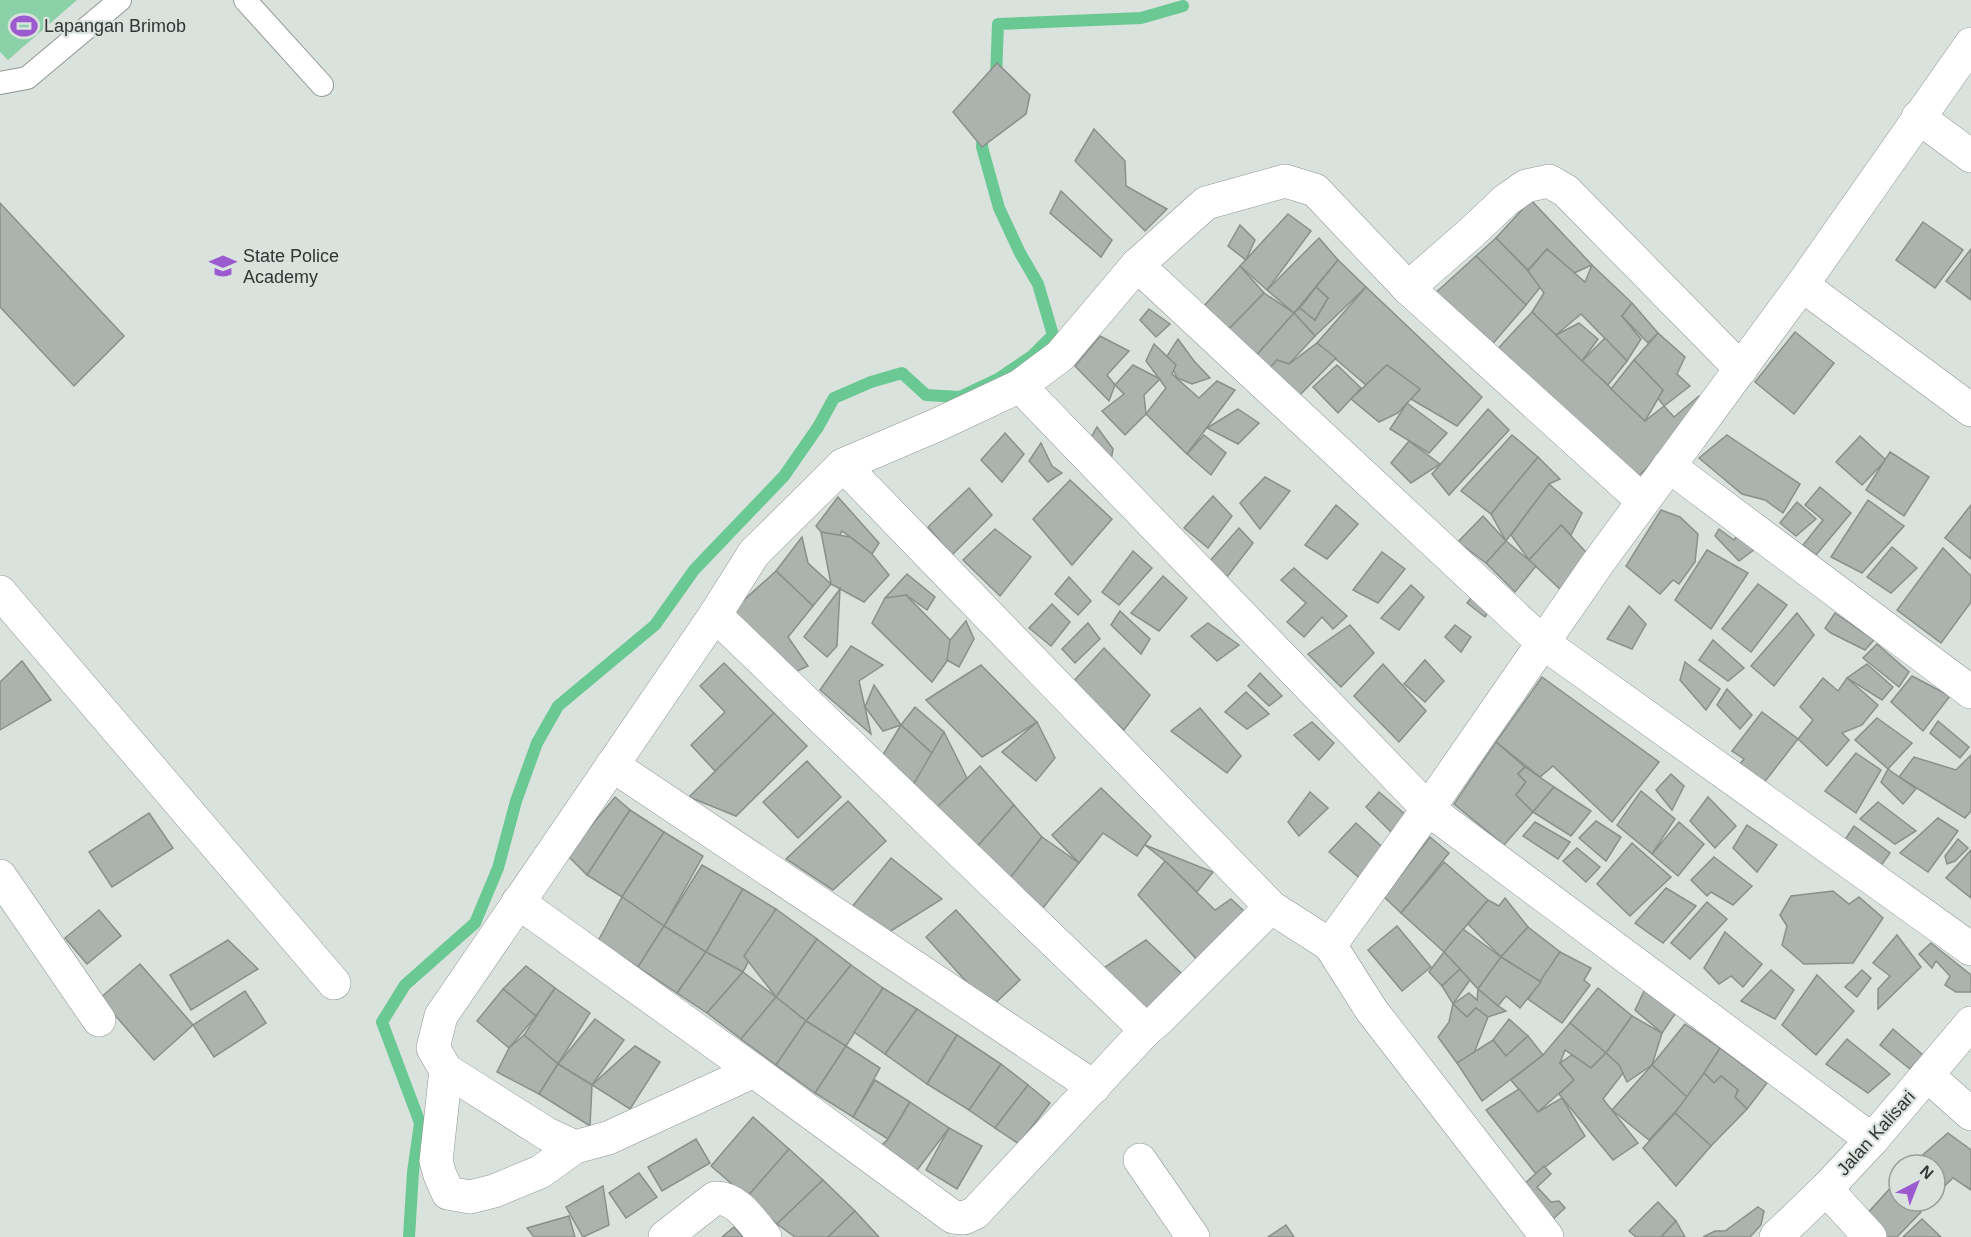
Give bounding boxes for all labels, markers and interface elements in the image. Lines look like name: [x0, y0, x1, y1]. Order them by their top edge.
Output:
sports icon: Lapangan Brimob: [9, 11, 39, 41]
place label: Lapangan Brimob: [44, 16, 186, 36]
place label: State Police Academy: [243, 246, 339, 287]
school or university icon: State Police Academy: [208, 251, 238, 281]
street label: Jalan Kalisari: [1833, 1087, 1919, 1179]
north arrow: [1887, 1153, 1947, 1213]
text: N: [1917, 1162, 1937, 1182]

